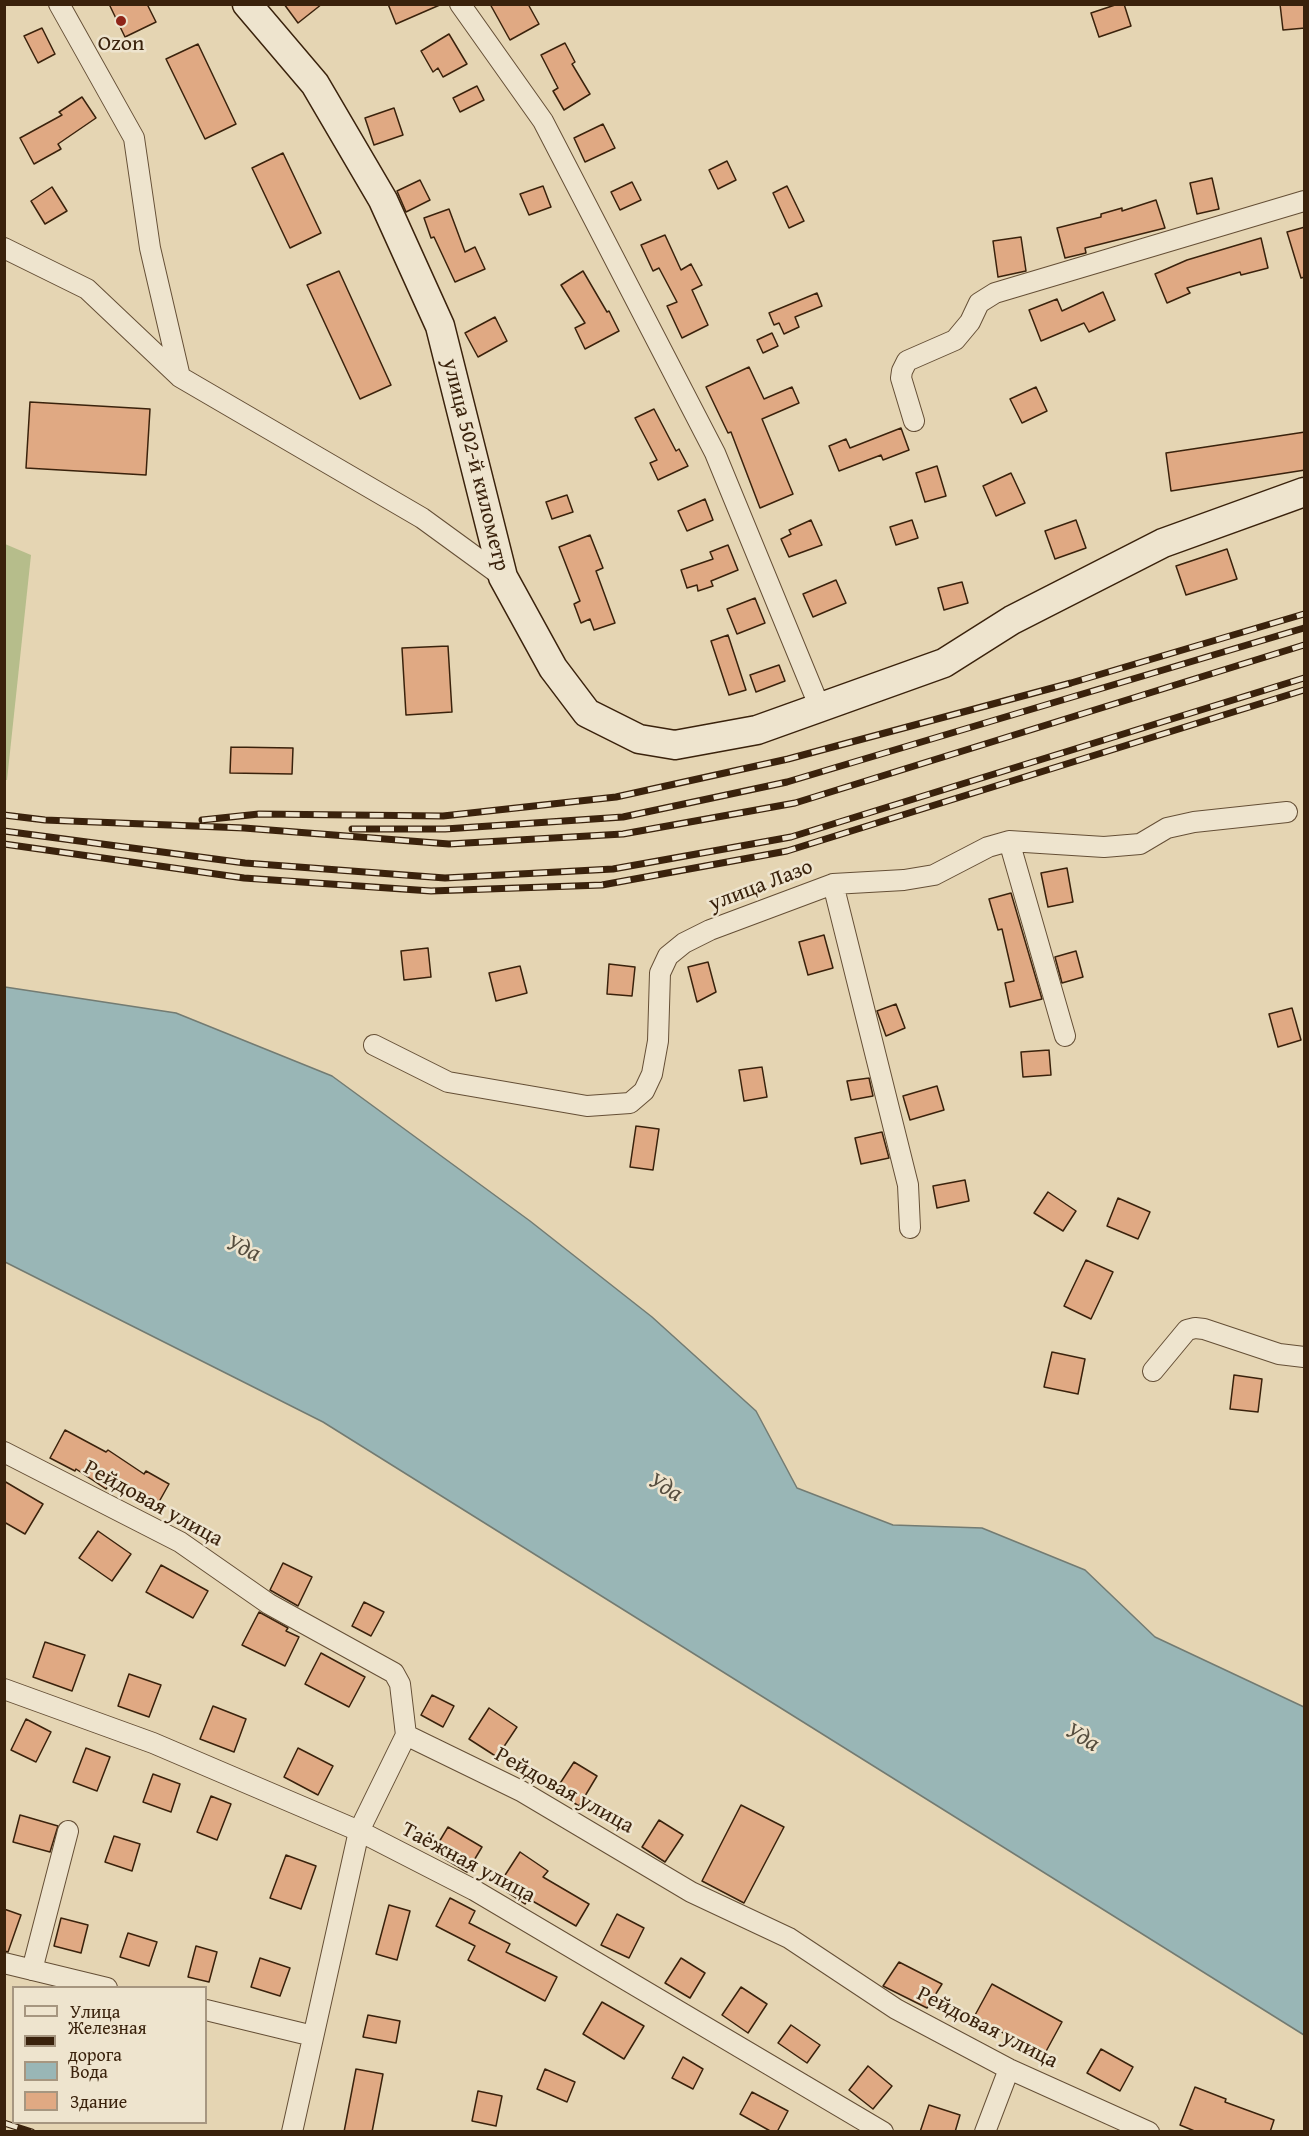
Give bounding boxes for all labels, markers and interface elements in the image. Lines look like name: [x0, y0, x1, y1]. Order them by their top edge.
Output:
marker: Ozon: [114, 14, 128, 28]
place label: Ozon: [98, 31, 144, 57]
street label: улица 502-й километр: [436, 356, 514, 574]
street label: улица Лазо: [705, 854, 817, 918]
water label: Уда: [221, 1229, 265, 1269]
street label: Рейдовая улица: [79, 1455, 227, 1553]
water label: Уда: [643, 1467, 687, 1509]
water label: Уда: [1060, 1717, 1104, 1759]
street label: Рейдовая улица: [490, 1742, 638, 1840]
street label: Таёжная улица: [397, 1817, 539, 1909]
street label: Рейдовая улица: [912, 1981, 1062, 2075]
legend: [12, 1986, 207, 2124]
text: Улица: [70, 1998, 120, 2025]
text: Железная дорога: [68, 2014, 147, 2068]
text: Вода: [70, 2058, 108, 2085]
text: Здание: [70, 2088, 127, 2115]

